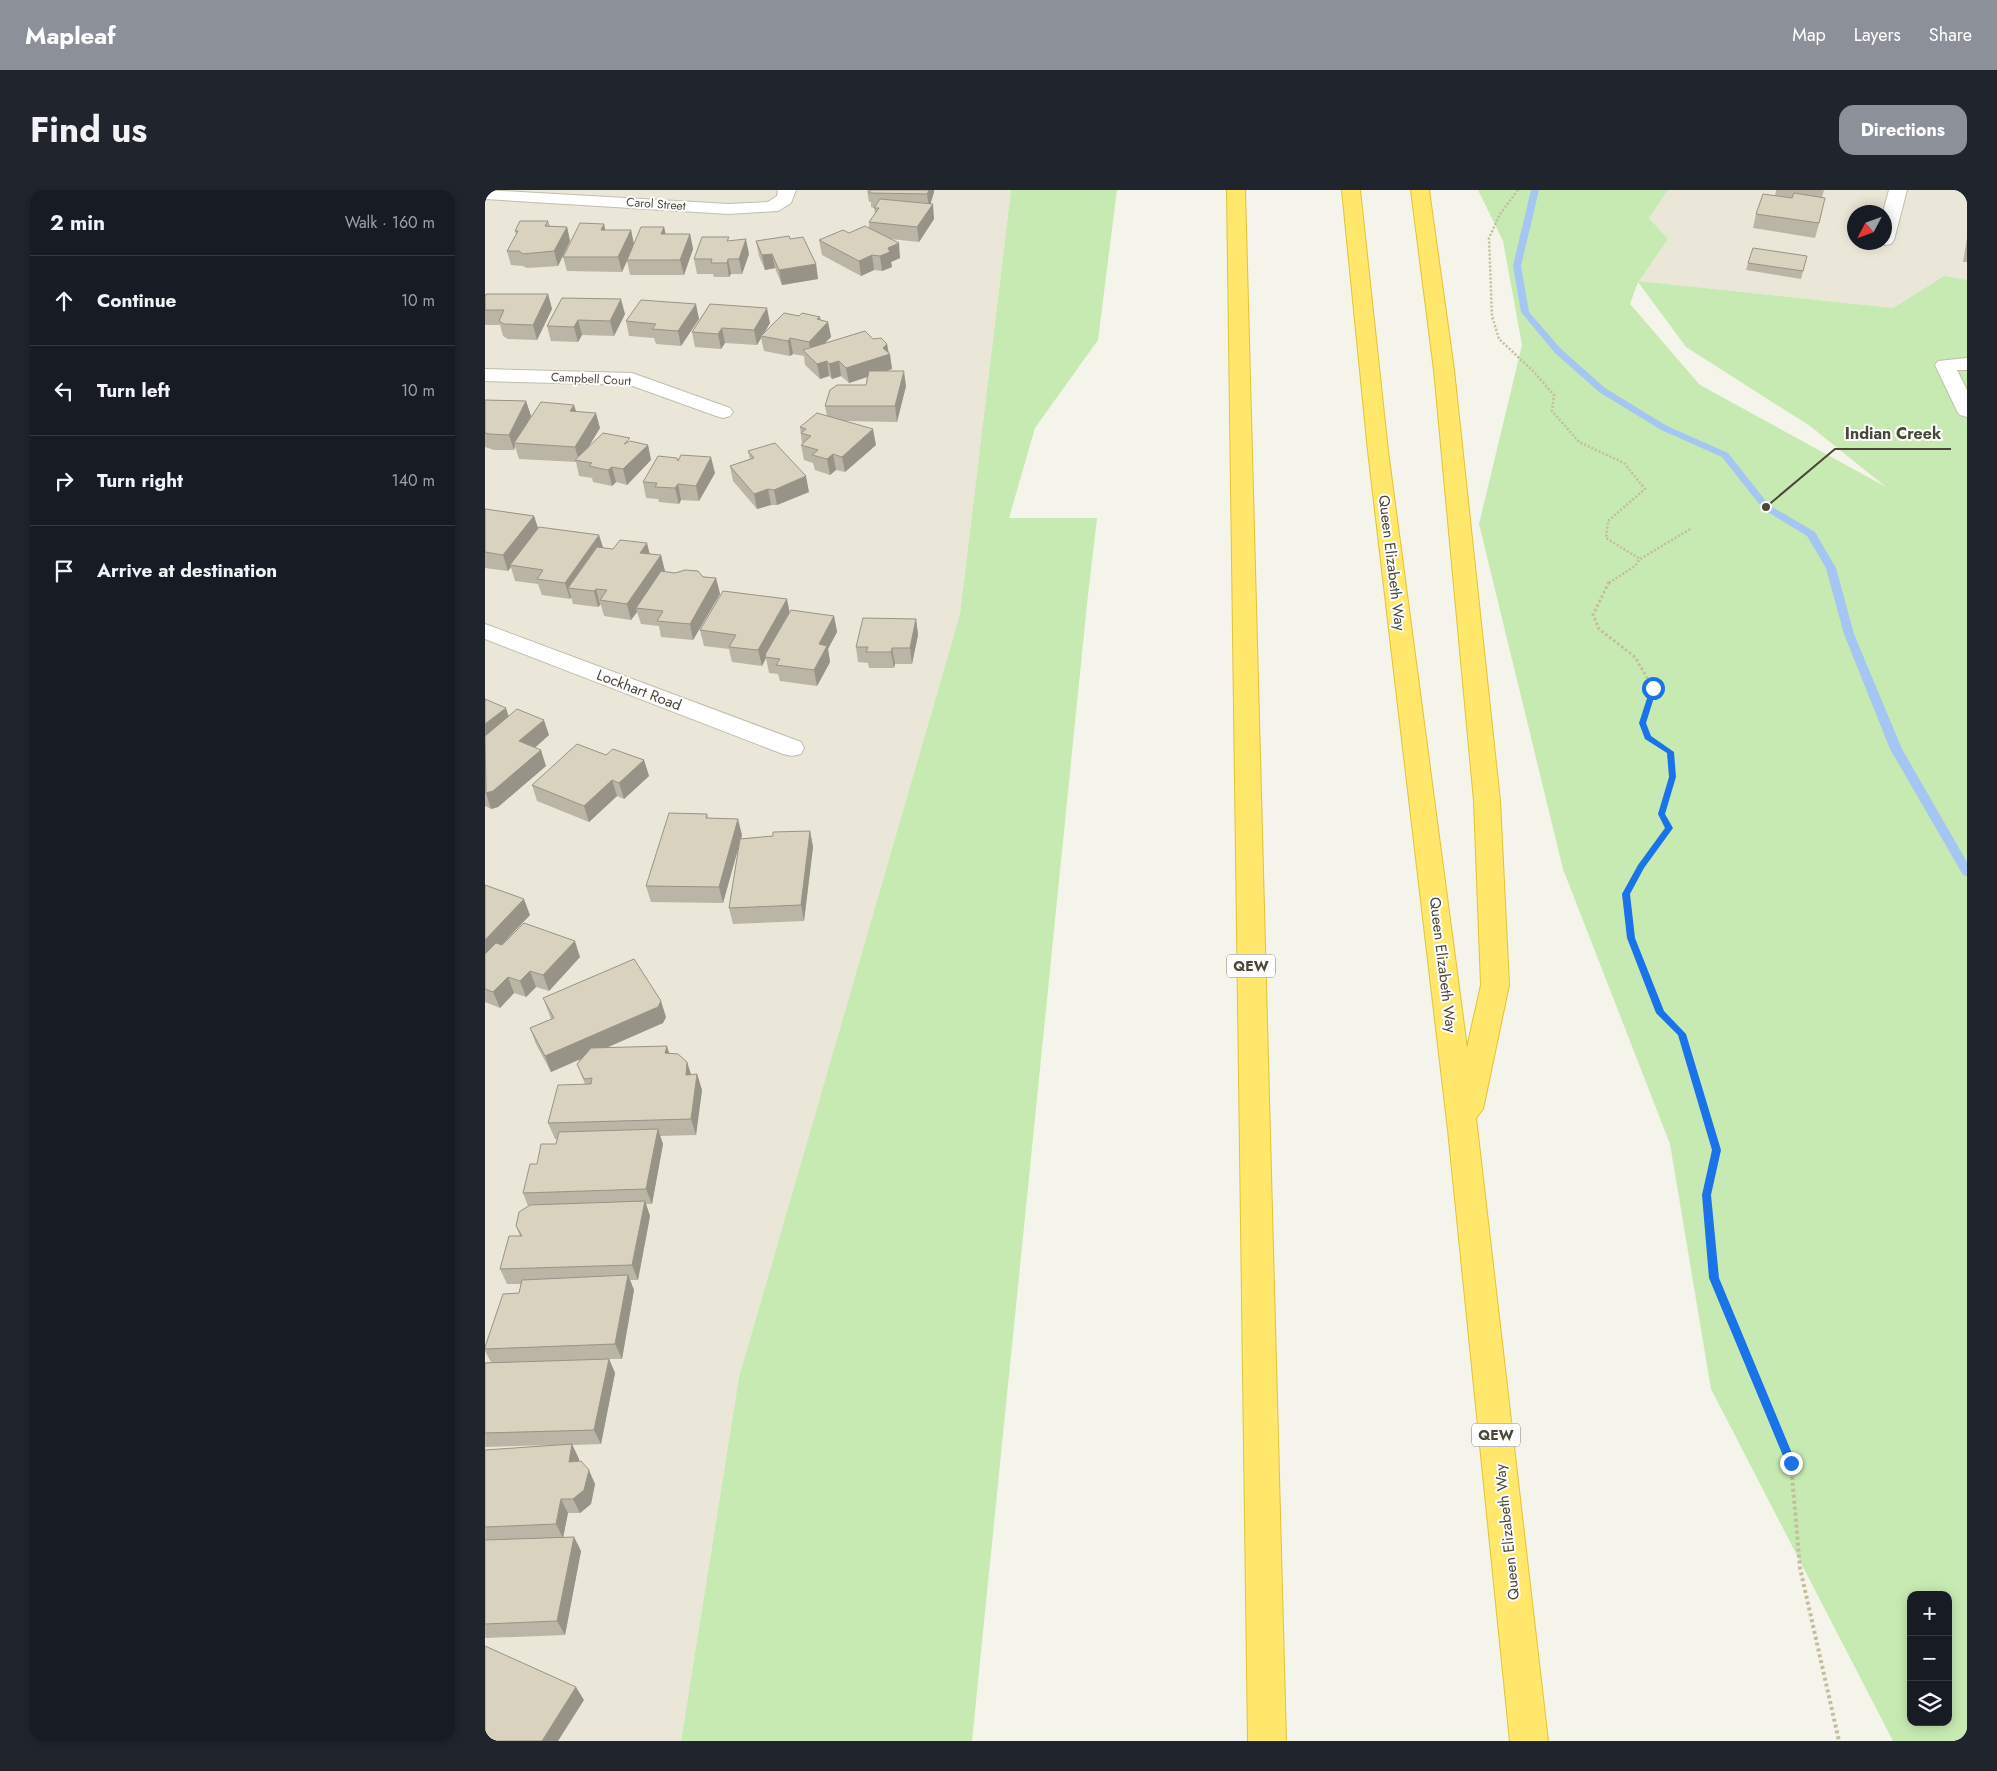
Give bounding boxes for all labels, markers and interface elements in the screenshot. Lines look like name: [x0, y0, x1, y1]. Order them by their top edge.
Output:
text: Mapleaf: [25, 18, 116, 53]
text: Map: [1792, 22, 1826, 48]
text: Layers: [1854, 22, 1901, 48]
text: Share: [1929, 22, 1972, 48]
text: Find us: [30, 105, 147, 155]
button: Directions: [1839, 105, 1967, 155]
street label: Carol Street: [626, 193, 686, 215]
north arrow: [1847, 205, 1892, 250]
text: 2 min: [50, 208, 105, 238]
text: Walk · 160 m: [345, 211, 435, 234]
icon: ahead: [50, 287, 78, 315]
text: Continue: [97, 287, 176, 314]
text: 10 m: [401, 289, 435, 312]
street label: Campbell Court: [550, 368, 632, 390]
icon: left: [50, 377, 78, 405]
text: Turn left: [97, 377, 170, 404]
text: 10 m: [401, 379, 435, 402]
callout: Indian Creek: [1835, 418, 1951, 449]
text: Indian Creek: [1845, 422, 1942, 445]
icon: right: [50, 467, 78, 495]
text: Turn right: [97, 467, 183, 494]
text: 140 m: [392, 469, 435, 492]
street label: Queen Elizabeth Way: [1373, 494, 1411, 633]
icon: arrive: [50, 557, 78, 585]
text: Arrive at destination: [97, 557, 277, 584]
street label: Lockhart Road: [593, 664, 685, 716]
route start: [1642, 677, 1665, 700]
street label: Queen Elizabeth Way: [1424, 896, 1462, 1035]
road number: QEW: [1227, 954, 1275, 978]
road number: QEW: [1472, 1424, 1520, 1446]
route end: [1780, 1452, 1803, 1475]
street label: Queen Elizabeth Way: [1489, 1463, 1525, 1601]
map controls: [1907, 1591, 1952, 1726]
button: +: [1907, 1591, 1952, 1636]
button: −: [1907, 1636, 1952, 1681]
button: layers: [1907, 1681, 1952, 1726]

